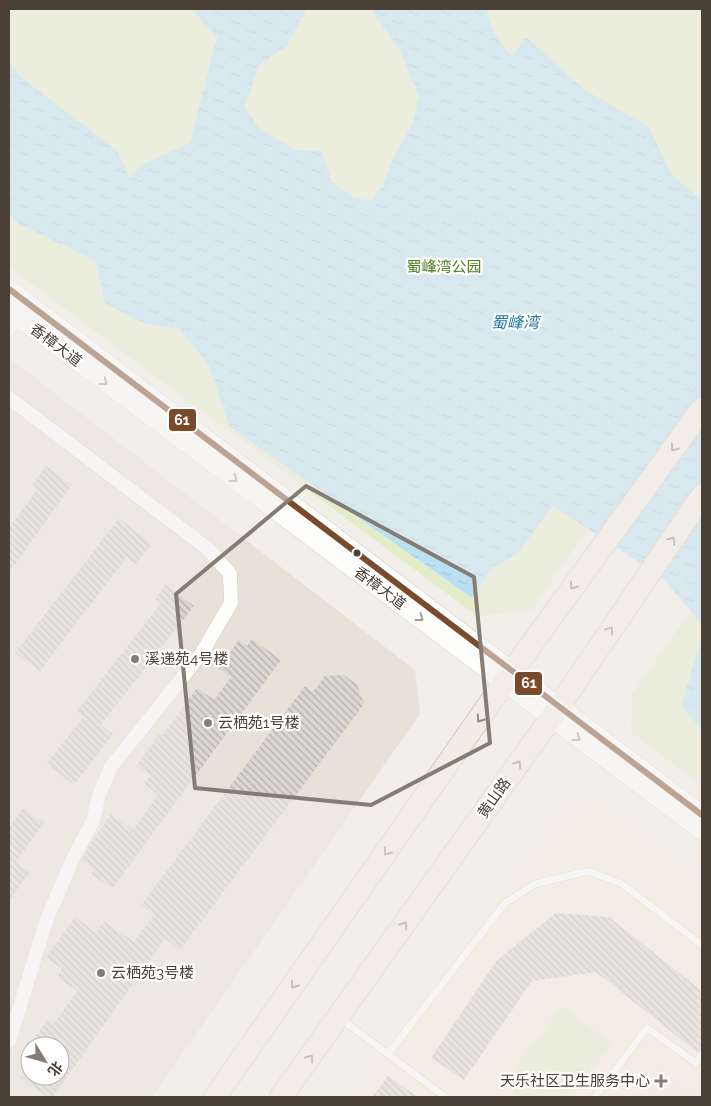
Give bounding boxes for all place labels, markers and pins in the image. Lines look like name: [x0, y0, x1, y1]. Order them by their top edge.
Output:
unlabelled marker: [352, 548, 362, 558]
place label: 溪递苑4号楼: [145, 650, 228, 668]
marker: 溪递苑4号楼: [129, 653, 141, 665]
place label: 云栖苑1号楼: [218, 714, 299, 732]
marker: 云栖苑1号楼: [202, 717, 214, 729]
place label: 云栖苑3号楼: [111, 964, 194, 982]
marker: 云栖苑3号楼: [95, 967, 107, 979]
place label: 天乐社区卫生服务中心: [500, 1072, 650, 1090]
marker: 天乐社区卫生服务中心: [654, 1074, 668, 1088]

